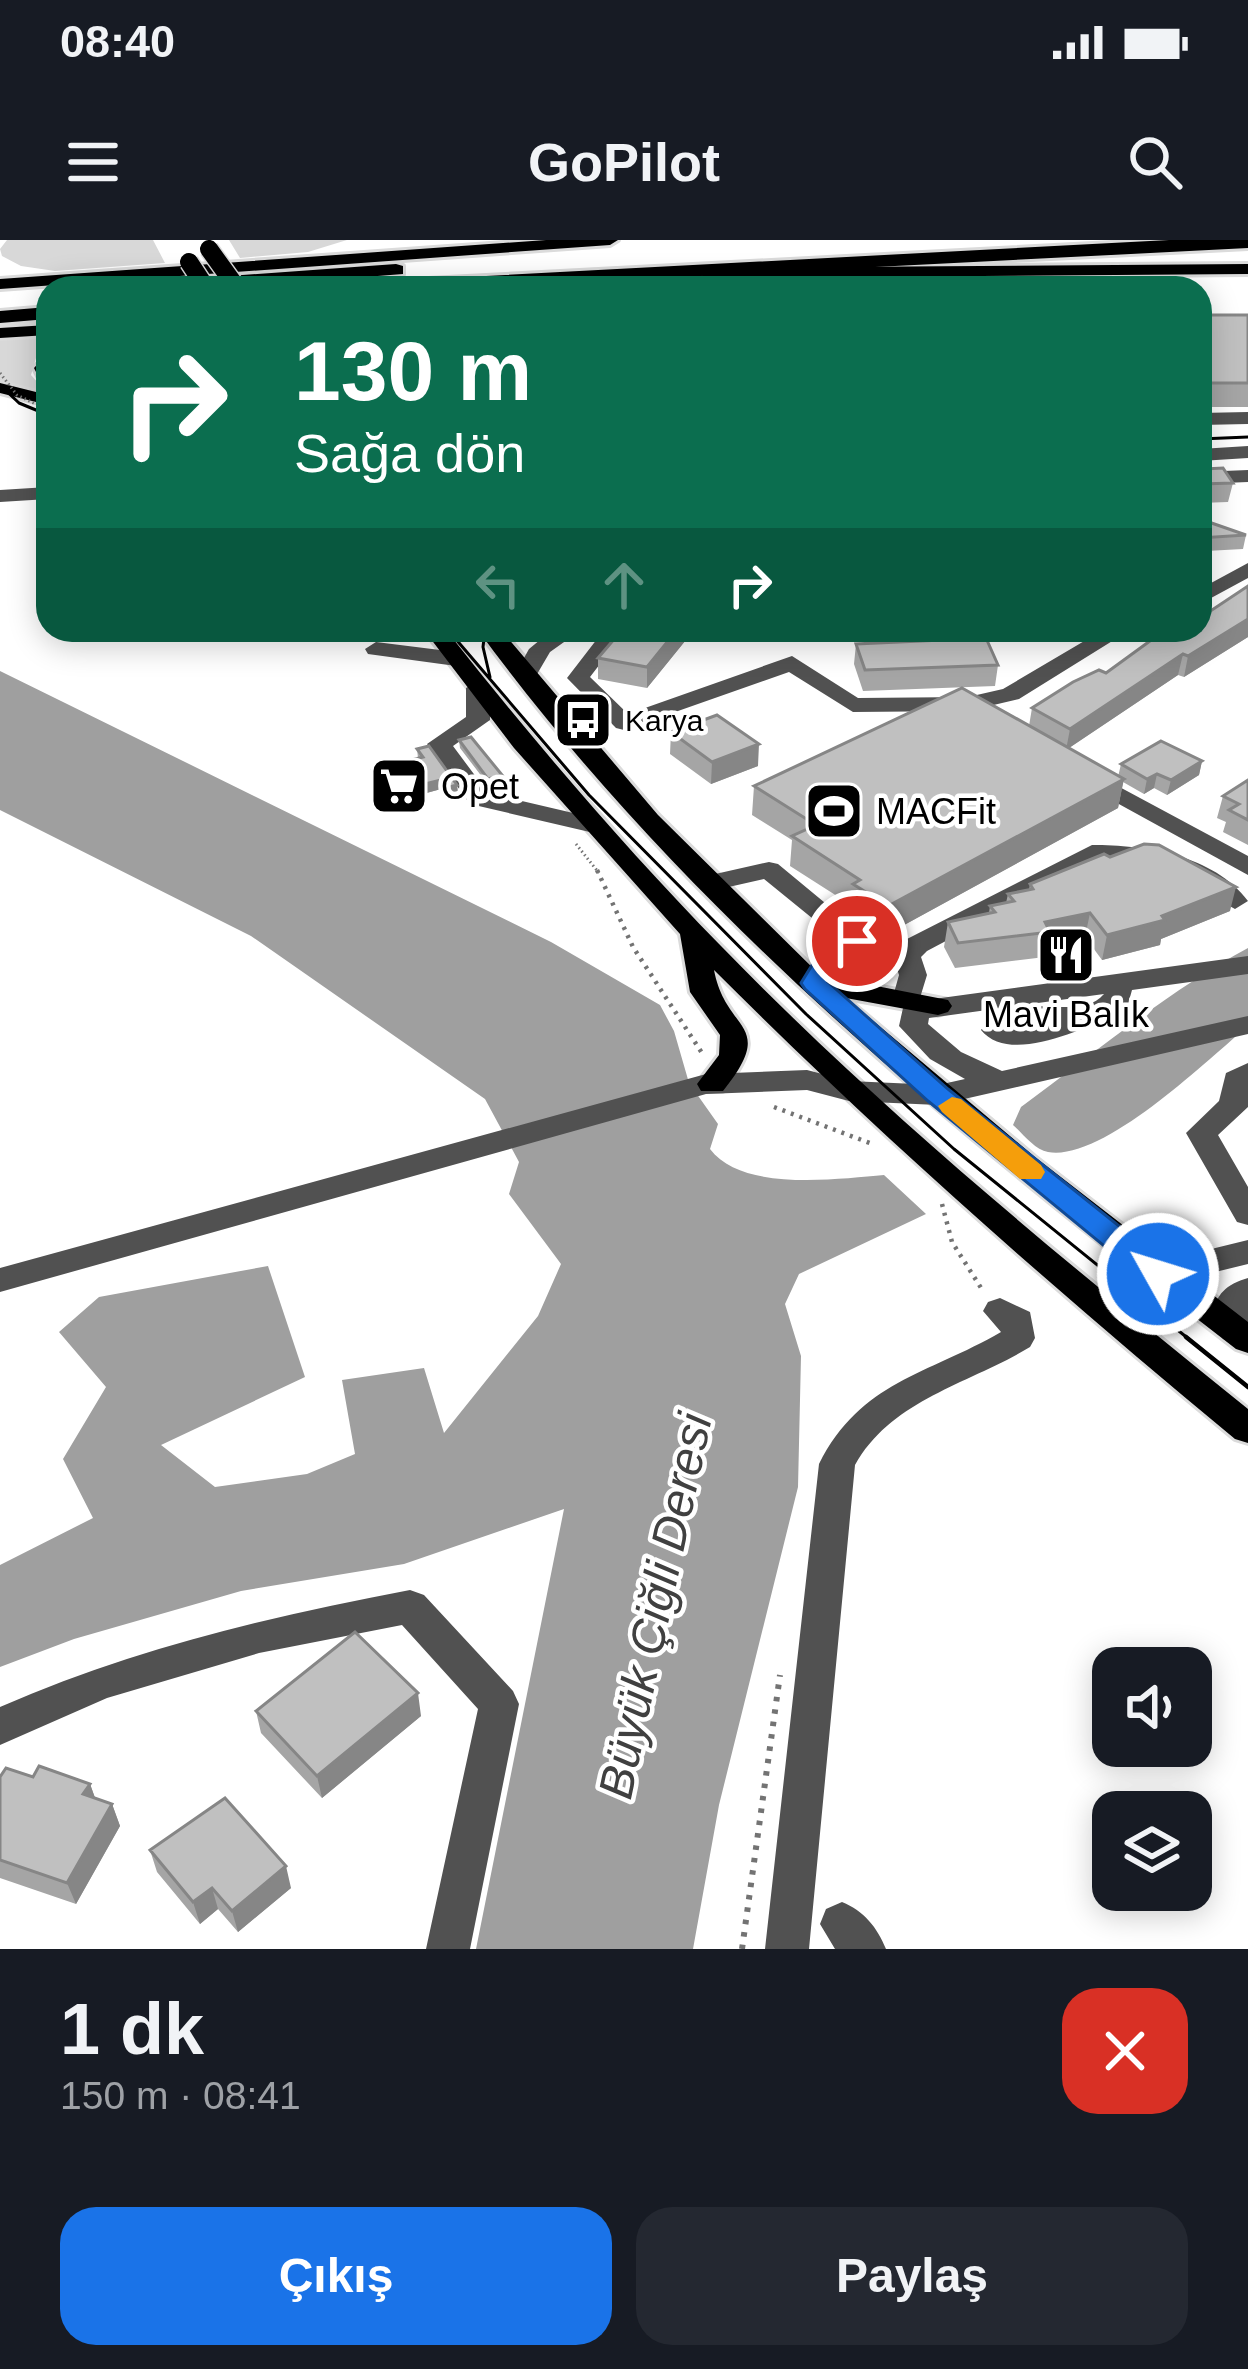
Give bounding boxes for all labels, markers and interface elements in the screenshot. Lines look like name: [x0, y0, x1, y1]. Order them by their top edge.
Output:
text: 08:40: [60, 16, 175, 67]
icon: menu: [60, 129, 126, 195]
icon: search: [1122, 129, 1188, 195]
text: GoPilot: [528, 132, 720, 192]
icon: right: [96, 324, 252, 480]
text: 130 m: [294, 324, 532, 418]
text: Sağa dön: [294, 423, 525, 483]
icon: left: [465, 552, 531, 618]
icon: ahead: [591, 552, 657, 618]
icon: right: [717, 552, 783, 618]
bus stop icon: Karya: [552, 689, 614, 751]
place label: Karya: [625, 704, 704, 737]
supermarket icon: Opet: [368, 755, 430, 817]
place label: Opet: [441, 766, 519, 807]
sports icon: MACFit: [803, 780, 865, 842]
place label: MACFit: [876, 791, 996, 832]
pin: [806, 890, 908, 992]
icon: arrive: [824, 908, 890, 974]
restaurant icon: Mavi Balık: [1035, 924, 1097, 986]
place label: Mavi Balık: [983, 994, 1150, 1035]
position arrow: [1095, 1211, 1221, 1337]
water label: Büyük Çiğli Deresi: [588, 1407, 722, 1803]
map controls: [1092, 1647, 1212, 1911]
button: sound: [1092, 1647, 1212, 1767]
button: layers: [1092, 1791, 1212, 1911]
button: close: [1062, 1988, 1188, 2114]
text: 1 dk: [60, 1989, 204, 2069]
text: 150 m · 08:41: [60, 2074, 301, 2117]
button: Çıkış: [60, 2207, 612, 2345]
button: Paylaş: [636, 2207, 1188, 2345]

